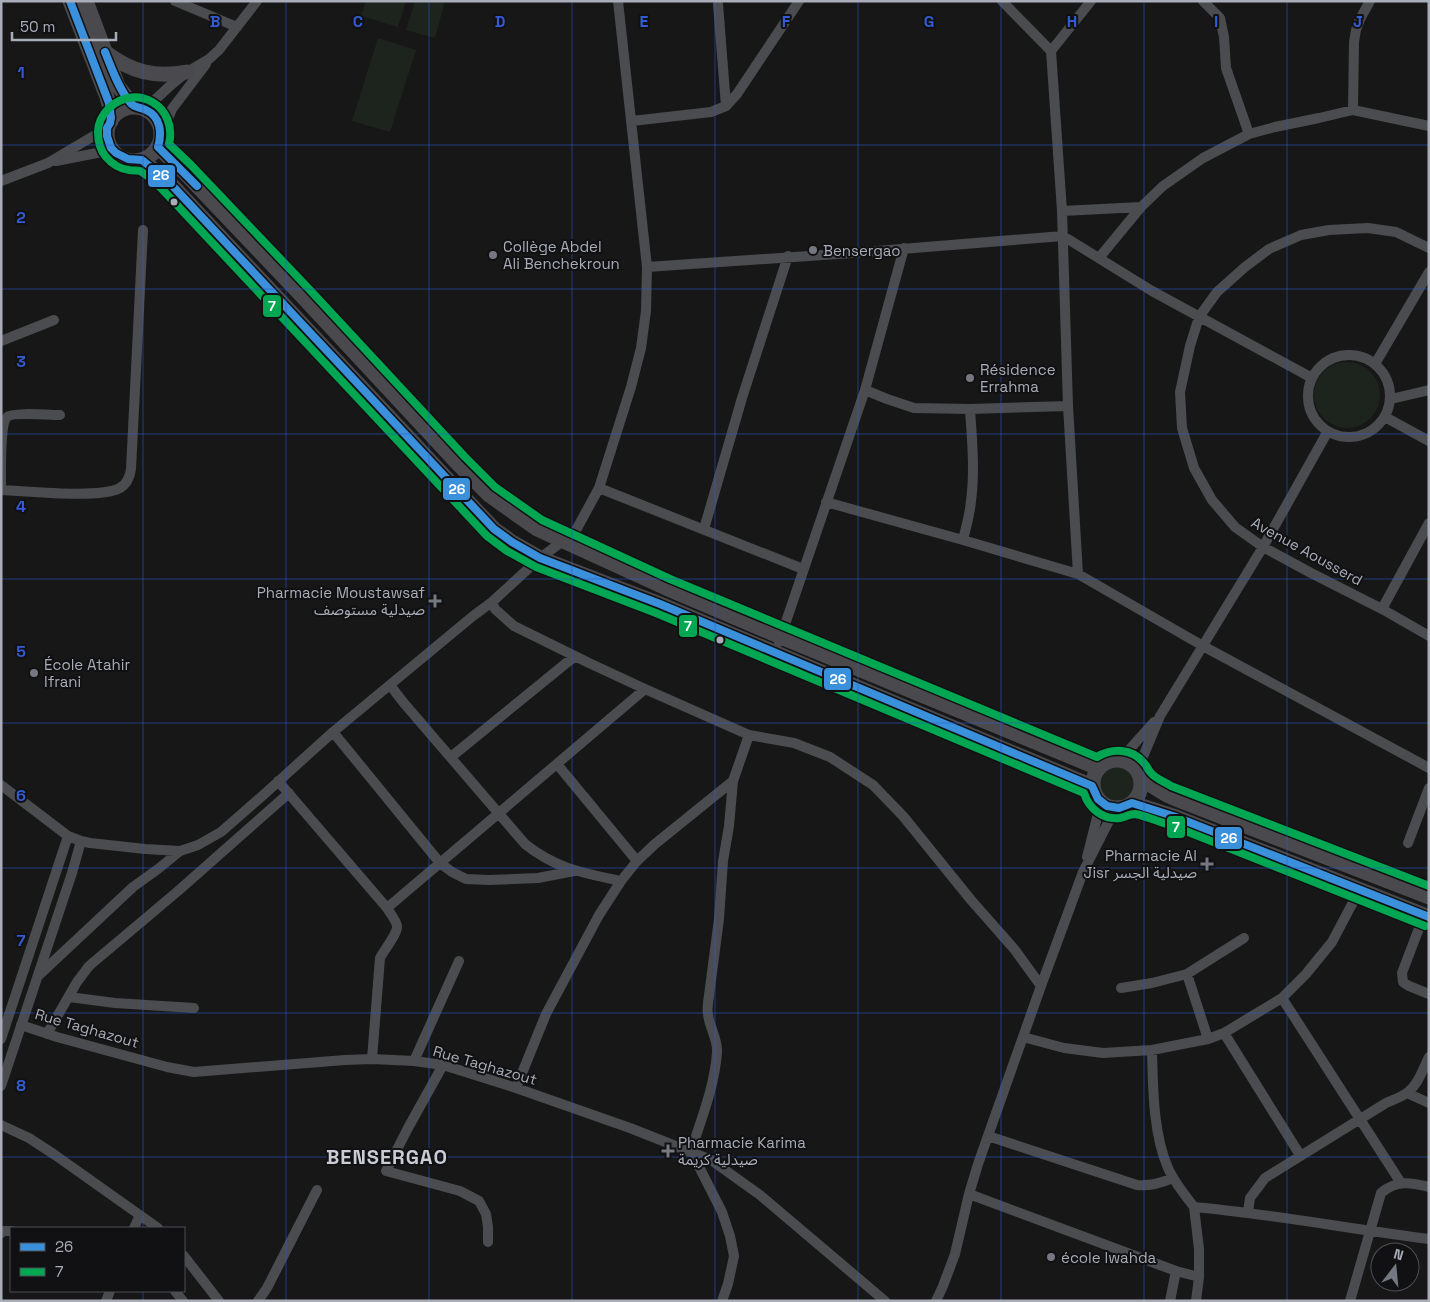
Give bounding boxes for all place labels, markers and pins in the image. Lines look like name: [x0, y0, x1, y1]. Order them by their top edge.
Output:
unlabelled marker: [169, 197, 179, 207]
place label: Collège Abdel Ali Benchekroun: [503, 237, 620, 273]
place label: Bensergao: [823, 241, 900, 260]
marker: Bensergao: [807, 244, 819, 256]
marker: Collège Abdel Ali Benchekroun: [487, 249, 499, 261]
place label: Résidence Errahma: [980, 360, 1056, 396]
marker: Résidence Errahma: [964, 372, 976, 384]
place label: Pharmacie Moustawsaf صيدلية مستوصف: [257, 583, 425, 619]
marker: Pharmacie Moustawsaf صيدلية مستوصف: [429, 595, 441, 607]
unlabelled marker: [715, 635, 725, 645]
place label: École Atahir Ifrani: [44, 655, 130, 691]
marker: École Atahir Ifrani: [28, 667, 40, 679]
place label: Pharmacie Al Jisr صيدلية الجسر: [1084, 846, 1197, 882]
marker: Pharmacie Al Jisr صيدلية الجسر: [1201, 858, 1213, 870]
place label: Pharmacie Karima صيدلية كريمة: [678, 1133, 806, 1169]
marker: Pharmacie Karima صيدلية كريمة: [662, 1145, 674, 1157]
place label: école lwahda: [1061, 1248, 1157, 1267]
marker: école lwahda: [1045, 1251, 1057, 1263]

